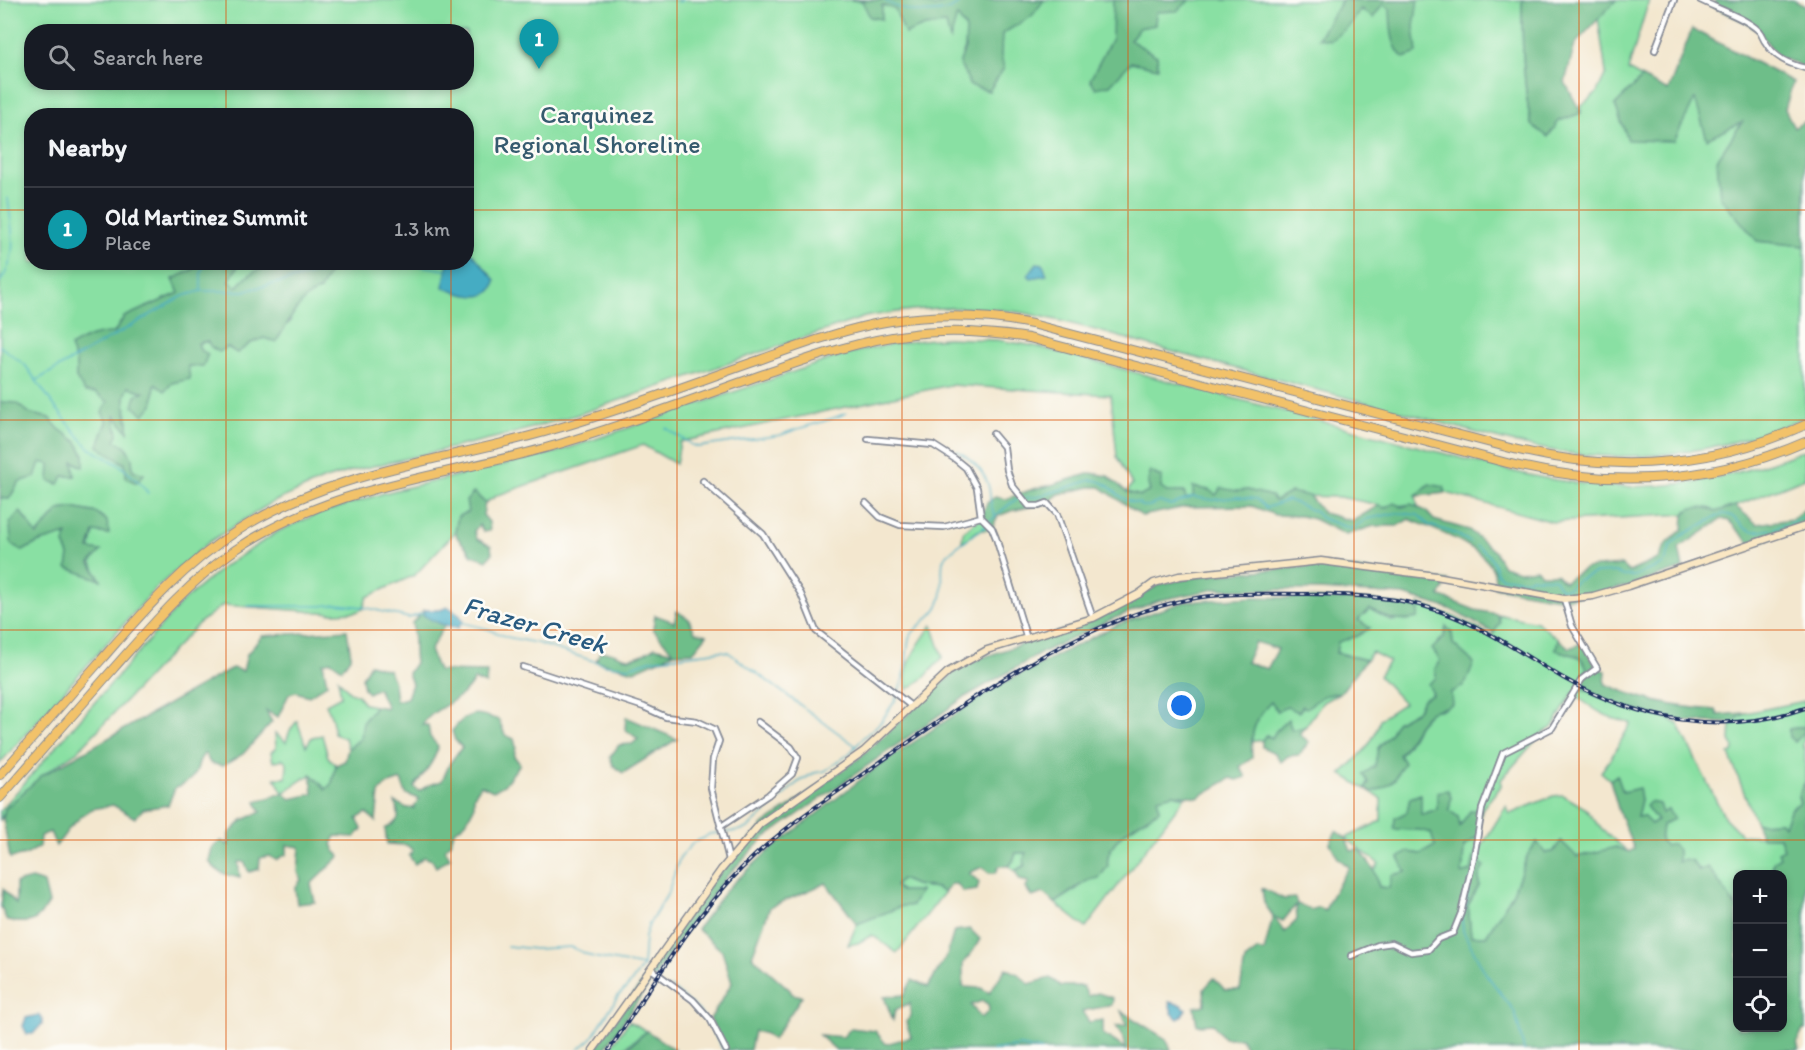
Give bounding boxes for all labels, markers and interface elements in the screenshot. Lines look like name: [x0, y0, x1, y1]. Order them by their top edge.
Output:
pin: 1: [520, 20, 558, 69]
search box: [24, 24, 474, 90]
icon: search: [45, 41, 78, 74]
text: Search here: [93, 44, 203, 71]
park label: Carquinez Regional Shoreline: [494, 98, 700, 160]
text: Nearby: [48, 131, 127, 163]
text: Old Martinez Summit: [105, 204, 307, 231]
text: 1: [63, 217, 72, 241]
text: 1.3 km: [394, 217, 450, 241]
text: Place: [105, 231, 151, 255]
water label: Frazer Creek: [460, 588, 613, 661]
your location: [1167, 691, 1196, 720]
map controls: [1733, 870, 1787, 1032]
button: +: [1733, 870, 1787, 924]
button: −: [1733, 924, 1787, 978]
button: locate: [1733, 978, 1787, 1032]

